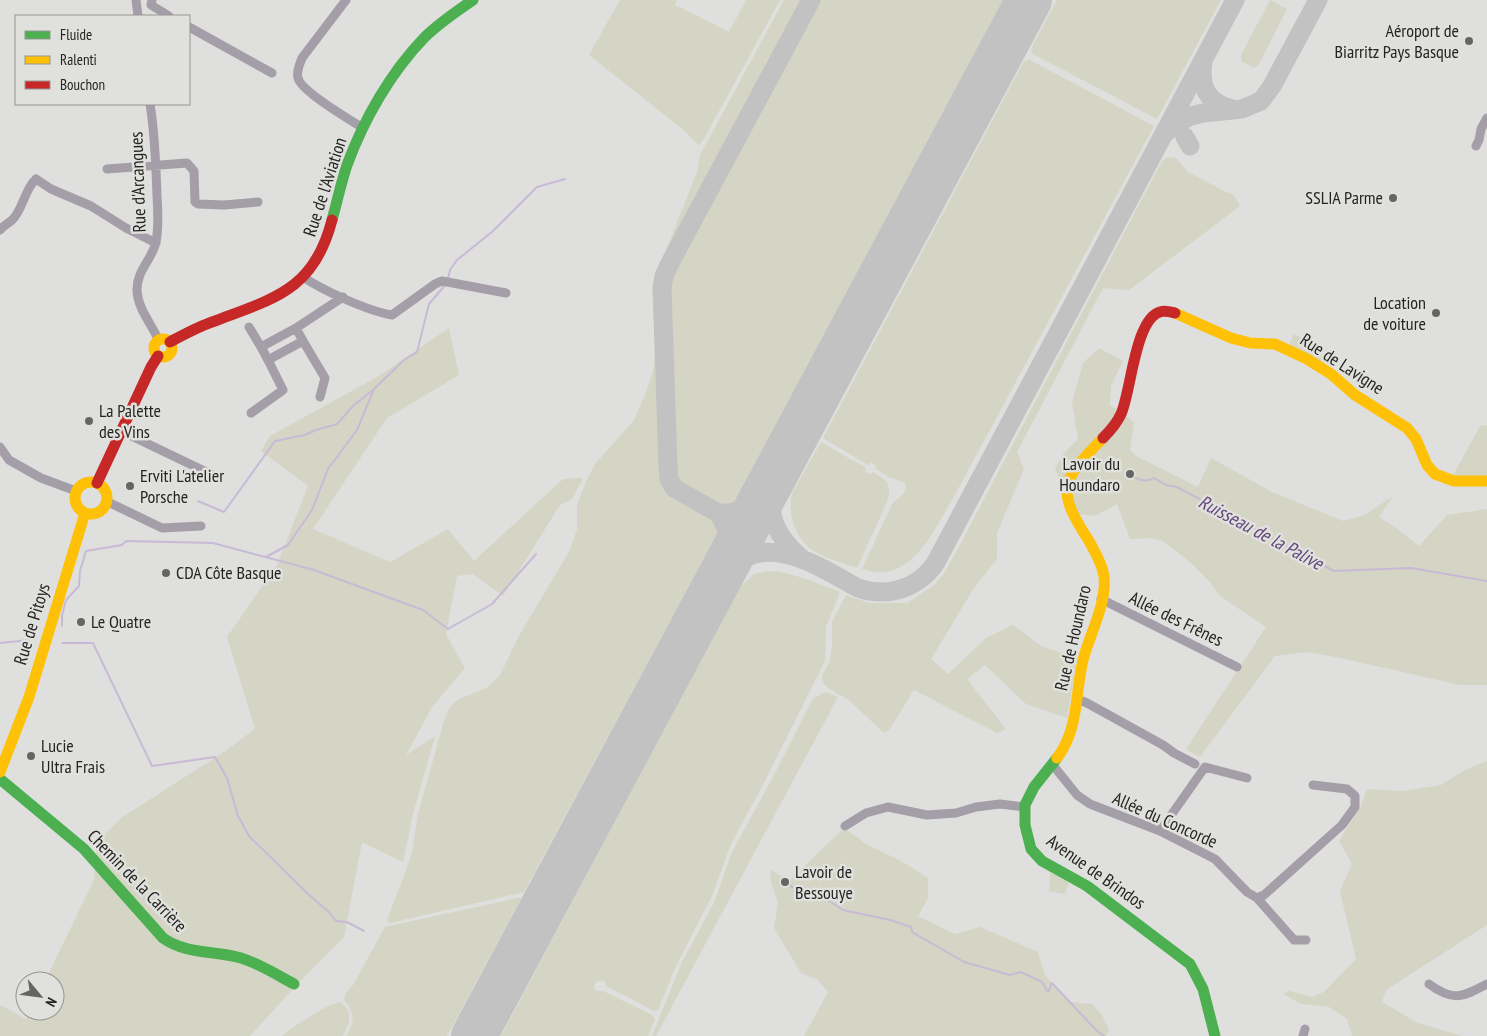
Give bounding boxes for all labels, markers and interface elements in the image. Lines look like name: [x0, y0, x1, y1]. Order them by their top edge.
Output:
legend: [15, 15, 190, 105]
place label: Aéroport de Biarritz Pays Basque: [1335, 19, 1459, 63]
text: Fluide: [60, 25, 92, 44]
marker: Aéroport de Biarritz Pays Basque: [1463, 35, 1475, 47]
text: Ralenti: [60, 50, 97, 69]
text: Bouchon: [60, 75, 105, 94]
street label: Rue d'Arcangues: [124, 131, 151, 233]
street label: Rue de l'Aviation: [298, 134, 351, 239]
place label: SSLIA Parme: [1305, 186, 1383, 209]
marker: SSLIA Parme: [1387, 192, 1399, 204]
place label: Location de voiture: [1363, 291, 1426, 335]
marker: Location de voiture: [1430, 307, 1442, 319]
street label: Rue de Lavigne: [1296, 328, 1388, 399]
place label: La Palette des Vins: [99, 399, 161, 443]
marker: La Palette des Vins: [83, 415, 95, 427]
place label: Lavoir du Houndaro: [1059, 452, 1120, 496]
place label: Erviti L'atelier Porsche: [140, 464, 224, 508]
marker: Lavoir du Houndaro: [1124, 468, 1136, 480]
marker: Erviti L'atelier Porsche: [124, 480, 136, 492]
water label: Ruisseau de la Palive: [1195, 489, 1328, 575]
place label: CDA Côte Basque: [176, 561, 281, 584]
marker: CDA Côte Basque: [160, 567, 172, 579]
street label: Rue de Pitoys: [8, 580, 55, 667]
street label: Rue de Houndaro: [1049, 583, 1096, 693]
street label: Allée des Frênes: [1125, 586, 1227, 651]
place label: Le Quatre: [91, 610, 151, 633]
marker: Le Quatre: [75, 616, 87, 628]
place label: Lucie Ultra Frais: [41, 734, 105, 778]
marker: Lucie Ultra Frais: [25, 750, 37, 762]
street label: Allée du Concorde: [1109, 786, 1221, 853]
street label: Chemin de la Carrière: [83, 824, 192, 937]
street label: Avenue de Brindos: [1042, 829, 1150, 914]
place label: Lavoir de Bessouye: [795, 860, 853, 904]
marker: Lavoir de Bessouye: [779, 876, 791, 888]
north arrow: [15, 971, 65, 1021]
text: N: [42, 995, 61, 1010]

